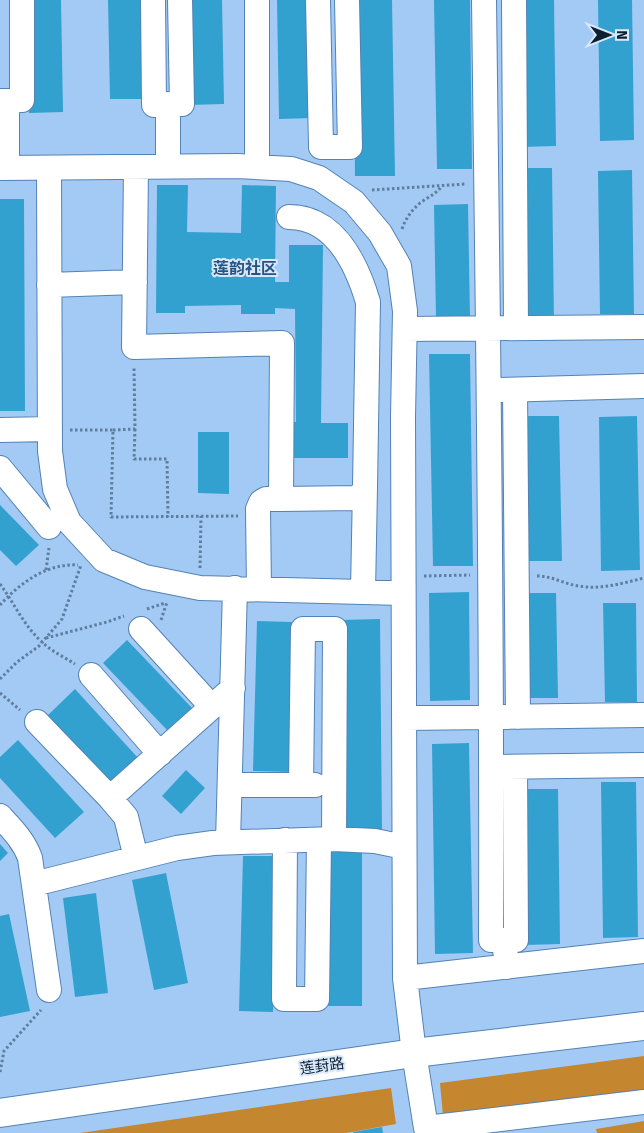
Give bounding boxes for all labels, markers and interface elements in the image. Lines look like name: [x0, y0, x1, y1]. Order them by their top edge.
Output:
north arrow: [584, 10, 634, 60]
text: N: [613, 30, 630, 40]
district label: 莲韵社区: [213, 259, 277, 278]
street label: 莲葑路: [298, 1054, 346, 1078]

